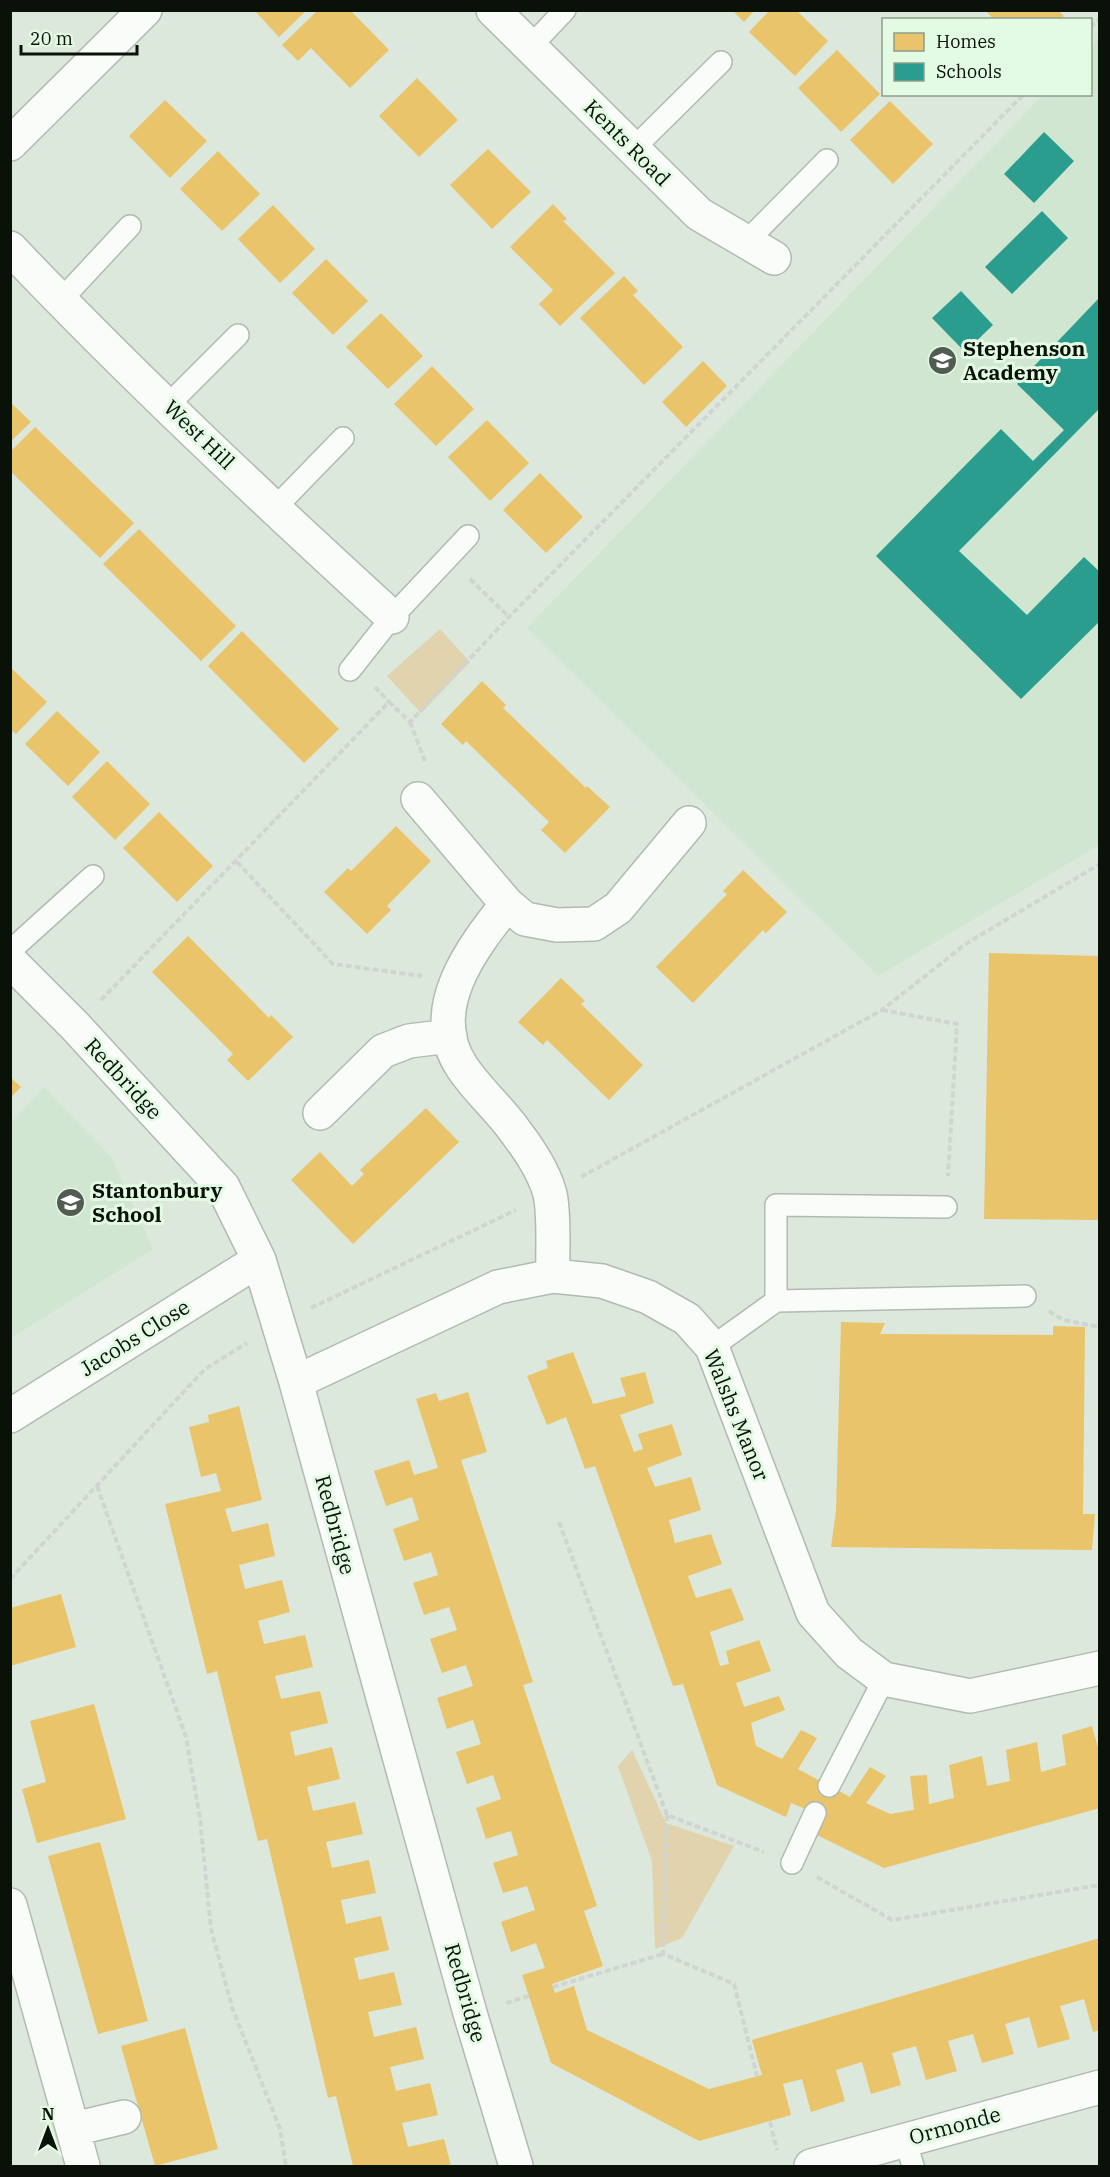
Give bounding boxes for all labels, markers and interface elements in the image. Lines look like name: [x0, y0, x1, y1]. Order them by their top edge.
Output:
scale bar: [21, 18, 136, 56]
legend: [882, 18, 1092, 96]
text: 20 m: [30, 27, 73, 50]
text: Homes: [936, 30, 996, 53]
text: Schools: [936, 60, 1002, 83]
street label: Kents Road: [578, 93, 677, 192]
place label: Stephenson Academy: [963, 334, 1086, 386]
school or university icon: Stephenson Academy: [926, 345, 958, 377]
street label: West Hill: [158, 393, 241, 475]
street label: Redbridge: [79, 1032, 169, 1125]
place label: Stantonbury School: [92, 1176, 223, 1228]
school or university icon: Stantonbury School: [55, 1187, 87, 1219]
street label: Jacobs Close: [74, 1292, 195, 1382]
street label: Walshs Manor: [698, 1345, 776, 1485]
street label: Redbridge: [309, 1472, 363, 1578]
street label: Redbridge: [438, 1940, 493, 2046]
north arrow: [18, 2099, 78, 2159]
street label: Ormonde: [906, 2099, 1004, 2151]
text: N: [42, 2104, 54, 2124]

